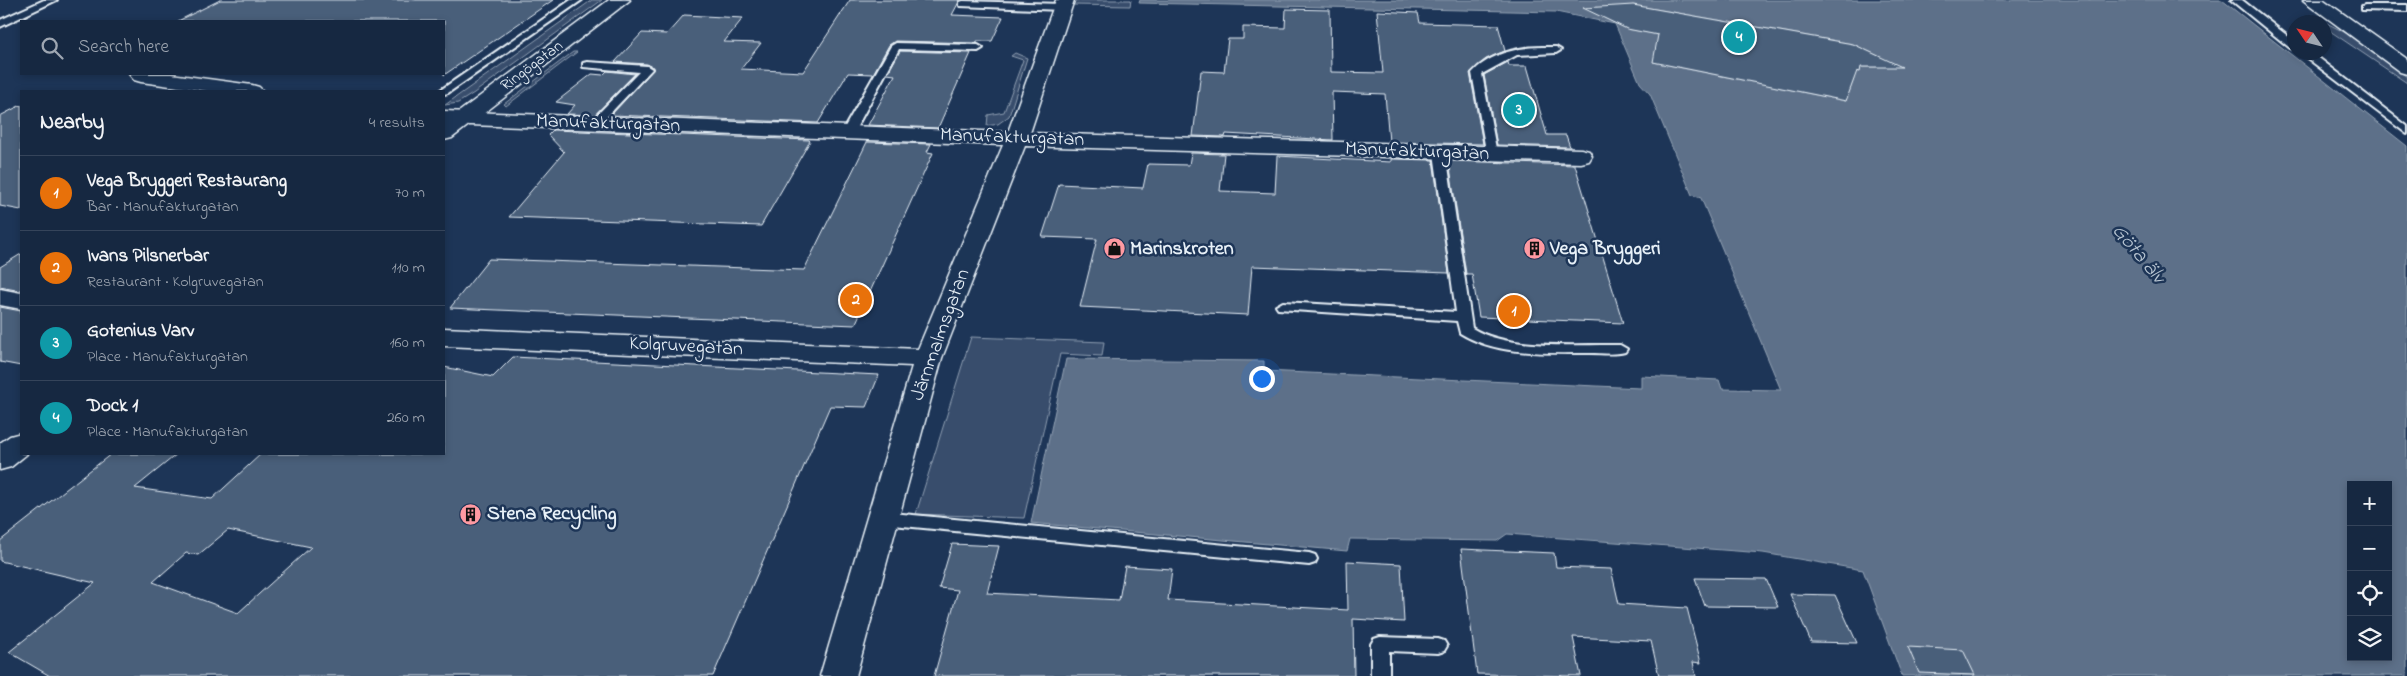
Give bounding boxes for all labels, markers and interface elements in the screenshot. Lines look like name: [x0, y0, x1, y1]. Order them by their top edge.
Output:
north arrow: [2287, 15, 2332, 60]
pin: 4: [1723, 18, 1755, 56]
search box: [20, 20, 445, 75]
icon: search: [38, 34, 66, 62]
text: Search here: [78, 34, 169, 61]
street label: Ringögatan: [496, 34, 568, 98]
pin: 3: [1503, 91, 1535, 129]
street label: Manufakturgatan: [535, 107, 681, 142]
text: Nearby: [40, 108, 104, 138]
text: 4 results: [369, 111, 425, 135]
street label: Manufakturgatan: [939, 121, 1085, 156]
street label: Manufakturgatan: [1344, 135, 1490, 170]
text: Vega Bryggeri Restaurang: [87, 168, 287, 195]
text: 1: [53, 181, 59, 205]
text: 70 m: [395, 181, 425, 205]
text: Bar · Manufakturgatan: [87, 195, 238, 219]
water label: Göta älv: [2104, 218, 2174, 293]
place label: Marinskroten: [1130, 235, 1234, 264]
place label: Vega Bryggeri: [1549, 235, 1661, 265]
shop icon: Marinskroten: [1102, 237, 1126, 261]
building icon: Vega Bryggeri: [1522, 237, 1546, 261]
text: Ivans Pilsnerbar: [87, 243, 209, 270]
text: 2: [52, 256, 60, 280]
text: 110 m: [391, 256, 425, 280]
street label: Järnmalmsgatan: [904, 265, 979, 405]
text: Restaurant · Kolgruvegatan: [87, 270, 264, 294]
pin: 2: [840, 281, 872, 319]
pin: 1: [1498, 292, 1530, 330]
text: Gotenius Varv: [87, 318, 194, 345]
street label: Kolgruvegatan: [628, 330, 744, 365]
text: 3: [53, 331, 59, 355]
text: 160 m: [390, 331, 425, 355]
text: Place · Manufakturgatan: [87, 345, 248, 369]
your location: [1249, 366, 1275, 392]
text: Dock 1: [87, 393, 138, 420]
text: 4: [53, 406, 59, 430]
text: 260 m: [387, 406, 425, 430]
text: Place · Manufakturgatan: [87, 420, 248, 444]
map controls: [2347, 481, 2392, 661]
button: +: [2347, 481, 2392, 526]
place label: Stena Recycling: [487, 500, 617, 530]
building icon: Stena Recycling: [459, 502, 483, 526]
button: −: [2347, 526, 2392, 571]
button: locate: [2347, 571, 2392, 616]
button: layers: [2347, 616, 2392, 661]

